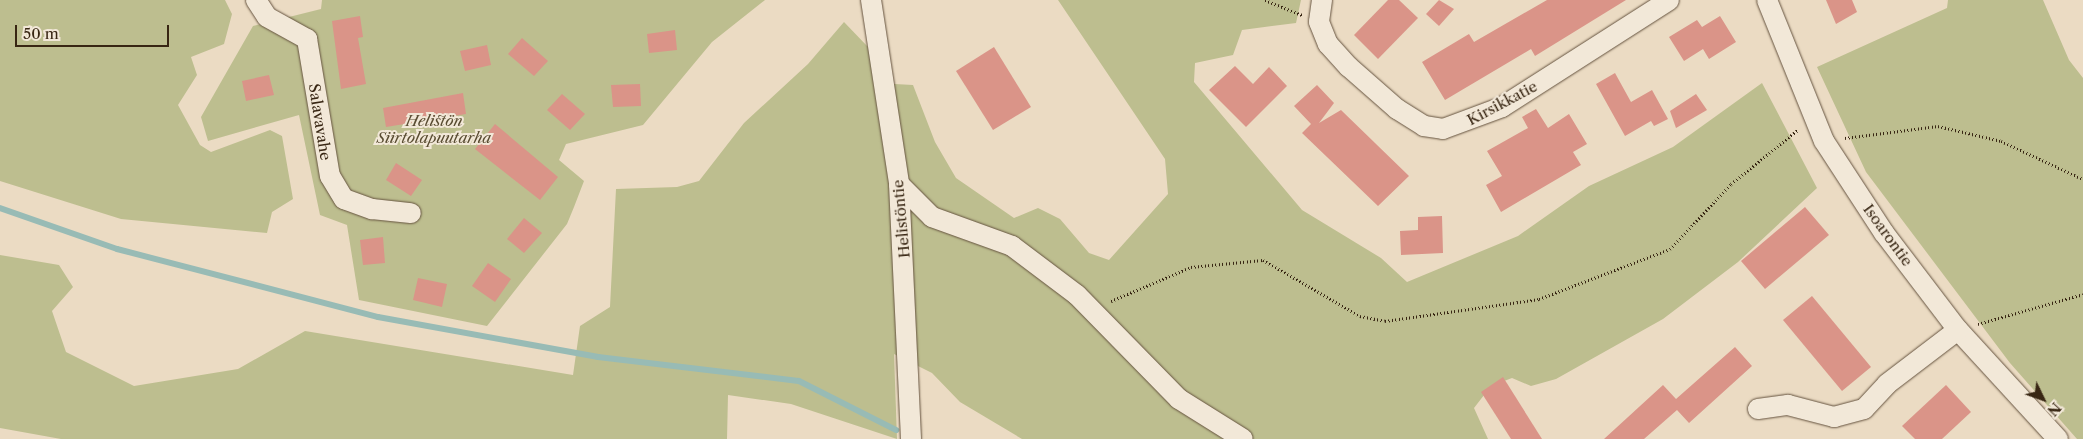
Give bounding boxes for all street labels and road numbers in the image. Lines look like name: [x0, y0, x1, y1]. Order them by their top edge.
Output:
street label: Kirsikkatie: [1464, 77, 1540, 129]
street label: Salavavahe: [305, 82, 335, 162]
street label: Helistöntie: [889, 179, 913, 259]
street label: Isoarontie: [1860, 201, 1916, 269]

